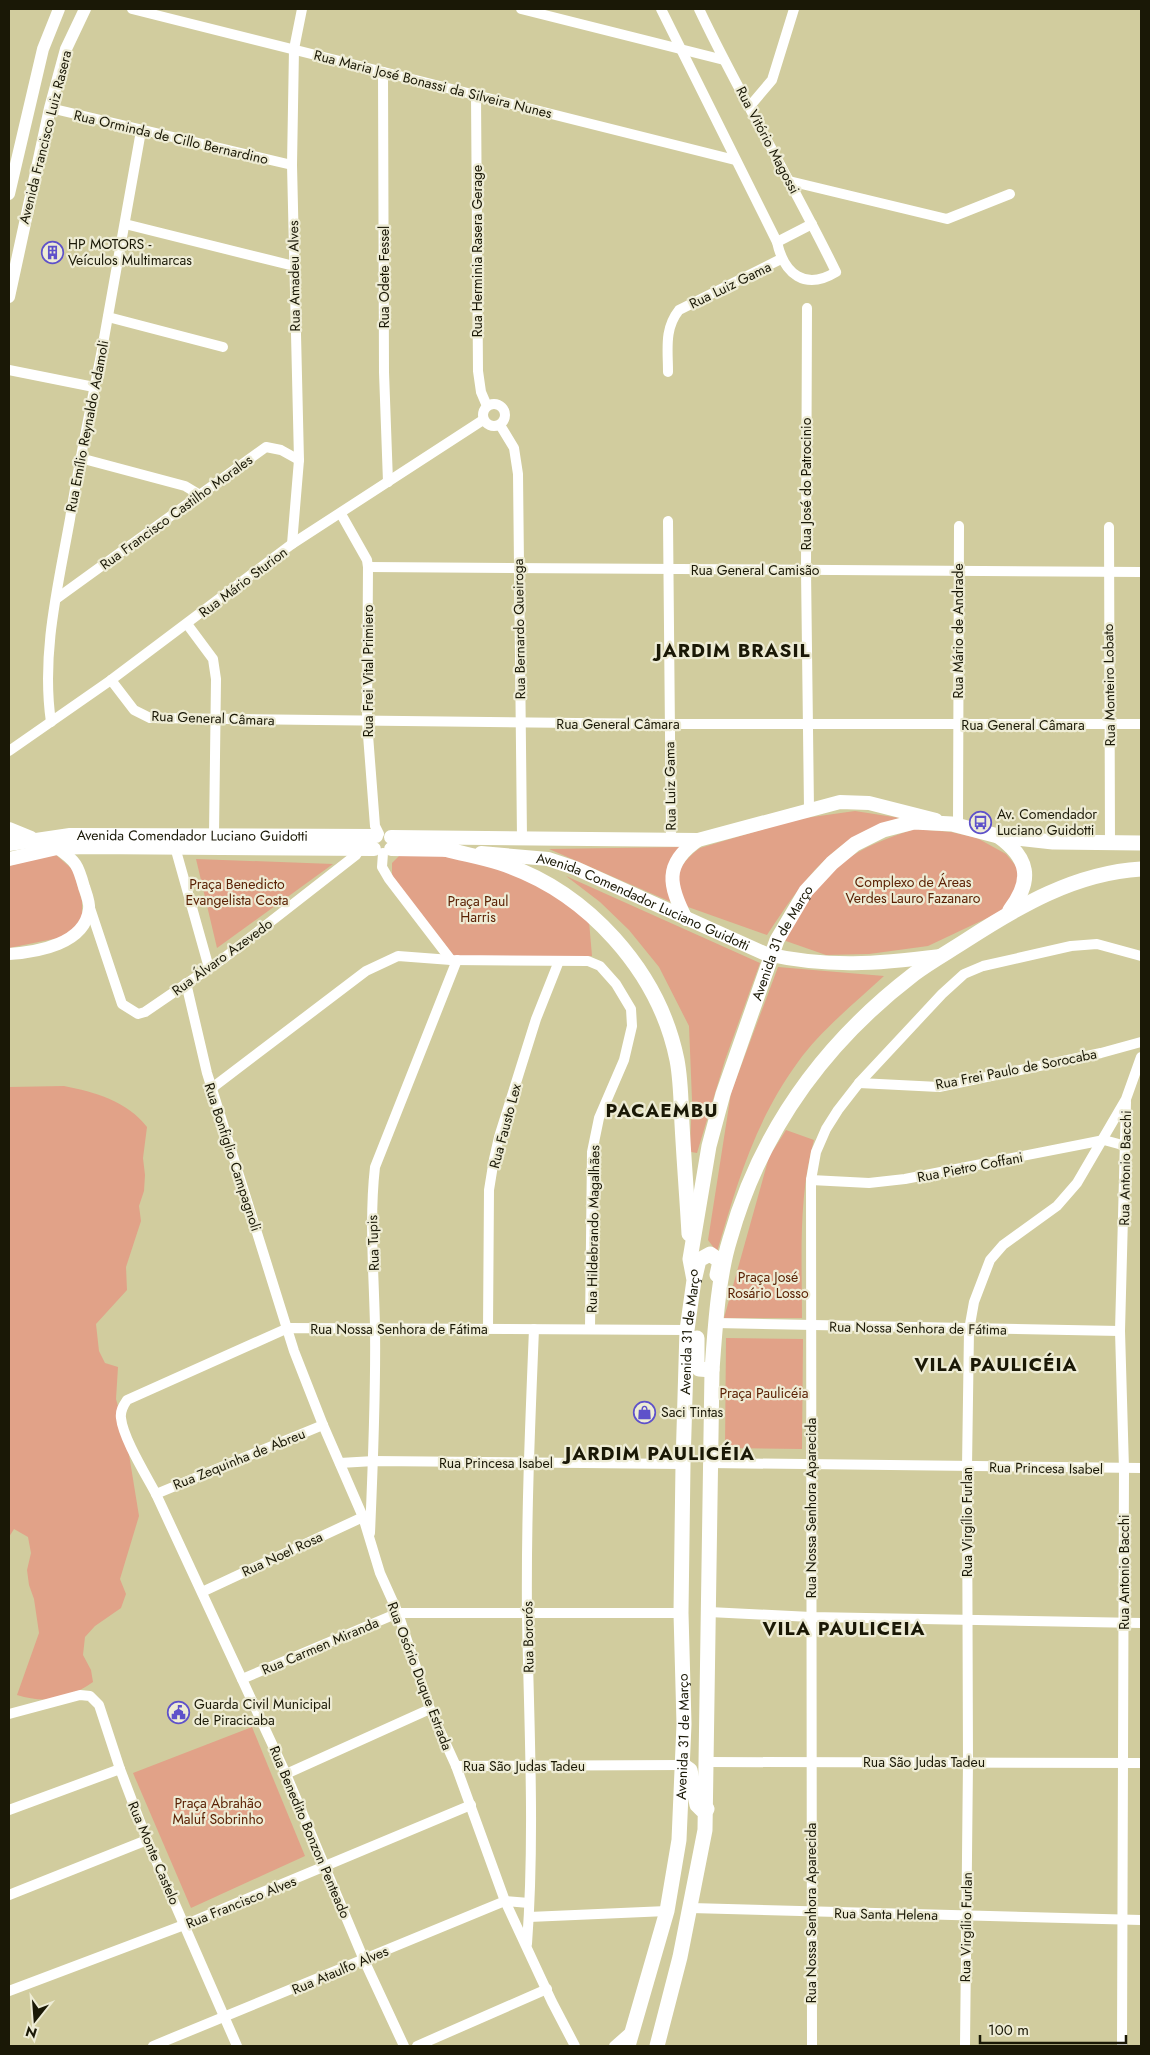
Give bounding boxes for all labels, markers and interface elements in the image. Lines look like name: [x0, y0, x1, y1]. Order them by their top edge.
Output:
street label: Rua Maria José Bonassi da Silveira Nunes: [312, 45, 554, 123]
street label: Avenida Francisco Luiz Rasera: [14, 48, 76, 226]
street label: Rua Vitório Magossi: [731, 83, 805, 197]
street label: Rua Orminda de Cillo Bernardino: [72, 105, 271, 169]
street label: Rua Herminia Rasera Gerage: [467, 165, 487, 337]
street label: Rua Amadeu Alves: [283, 220, 305, 332]
street label: Rua Odete Fessel: [374, 226, 394, 328]
place label: HP MOTORS - Veículos Multimarcas: [68, 234, 192, 270]
building icon: HP MOTORS - Veículos Multimarcas: [40, 240, 64, 264]
street label: Rua Luiz Gama: [686, 257, 774, 313]
street label: Rua Emílio Reynaldo Adamoli: [61, 338, 113, 514]
street label: Rua José do Patrocinio: [796, 417, 816, 550]
street label: Rua Francisco Castilho Morales: [96, 450, 257, 574]
street label: Rua Mário Sturion: [195, 542, 291, 622]
street label: Rua Bernardo Queiroga: [508, 558, 530, 700]
street label: Rua General Camisão: [691, 560, 820, 580]
street label: Rua Mário de Andrade: [948, 563, 968, 699]
street label: Rua Frei Vital Primiero: [358, 604, 378, 737]
street label: Rua Monteiro Lobato: [1098, 623, 1120, 747]
district label: JARDIM BRASIL: [651, 637, 811, 664]
street label: Rua General Câmara: [151, 706, 275, 730]
street label: Rua General Câmara: [556, 714, 680, 734]
street label: Rua General Câmara: [961, 715, 1085, 735]
street label: Rua Luiz Gama: [659, 741, 681, 831]
place label: Av. Comendador Luciano Guidotti: [997, 804, 1097, 840]
bus stop icon: Av. Comendador Luciano Guidotti: [969, 810, 993, 834]
street label: Avenida Comendador Luciano Guidotti: [77, 825, 308, 846]
street label: Avenida Comendador Luciano Guidotti: [535, 848, 753, 956]
park label: Complexo de Áreas Verdes Lauro Fazanaro: [846, 872, 981, 908]
park label: Praça Benedicto Evangelista Costa: [186, 874, 288, 910]
street label: Avenida 31 de Março: [747, 880, 818, 1003]
park label: Praça Paul Harris: [447, 891, 509, 927]
street label: Rua Álvaro Azevedo: [168, 913, 277, 1000]
street label: Rua Frei Paulo de Sorocaba: [934, 1044, 1098, 1094]
street label: Rua Bonfiglio Campagnoli: [200, 1080, 266, 1234]
street label: Rua Fausto Lex: [484, 1081, 526, 1171]
district label: PACAEMBU: [605, 1097, 719, 1124]
street label: Rua Antonio Bacchi: [1114, 1110, 1136, 1226]
street label: Rua Hildebrando Magalhães: [582, 1145, 604, 1313]
street label: Rua Pietro Coffani: [915, 1147, 1025, 1187]
street label: Rua Tupis: [362, 1214, 384, 1271]
street label: Avenida 31 de Março: [675, 1267, 704, 1395]
park label: Praça José Rosário Losso: [727, 1267, 809, 1303]
street label: Rua Nossa Senhora de Fátima: [829, 1316, 1007, 1340]
street label: Rua Nossa Senhora de Fátima: [310, 1319, 488, 1339]
district label: VILA PAULICÉIA: [913, 1351, 1078, 1378]
park label: Praça Paulicéia: [719, 1383, 809, 1403]
shop icon: Saci Tintas: [633, 1400, 657, 1424]
place label: Saci Tintas: [661, 1402, 724, 1422]
street label: Rua Nossa Senhora Aparecida: [801, 1418, 821, 1598]
street label: Rua Zequinha de Abreu: [170, 1423, 308, 1495]
district label: JARDIM PAULICÉIA: [561, 1440, 755, 1467]
street label: Rua Princesa Isabel: [439, 1453, 553, 1473]
street label: Rua Princesa Isabel: [989, 1457, 1103, 1479]
street label: Rua Virgílio Furlan: [957, 1467, 977, 1577]
street label: Rua Antonio Bacchi: [1114, 1514, 1134, 1630]
street label: Rua Noel Rosa: [238, 1527, 326, 1581]
street label: Rua Osório Duque Estrada: [382, 1599, 458, 1753]
street label: Rua Bororós: [517, 1601, 539, 1673]
street label: Rua Carmen Miranda: [258, 1612, 382, 1680]
district label: VILA PAULICEIA: [761, 1615, 926, 1642]
street label: Avenida 31 de Março: [671, 1673, 694, 1800]
place label: Guarda Civil Municipal de Piracicaba: [194, 1694, 331, 1730]
public building icon: Guarda Civil Municipal de Piracicaba: [166, 1700, 190, 1724]
street label: Rua Benedito Bonzon Penteado: [265, 1743, 356, 1922]
street label: Rua São Judas Tadeu: [863, 1752, 985, 1772]
street label: Rua São Judas Tadeu: [463, 1756, 585, 1776]
park label: Praça Abrahão Maluf Sobrinho: [173, 1793, 264, 1829]
street label: Rua Monte Castelo: [123, 1798, 185, 1908]
street label: Rua Nossa Senhora Aparecida: [801, 1823, 821, 2003]
street label: Rua Francisco Alves: [183, 1871, 300, 1933]
street label: Rua Virgílio Furlan: [955, 1872, 977, 1982]
street label: Rua Santa Helena: [834, 1903, 938, 1925]
street label: Rua Ataulfo Alves: [289, 1941, 392, 1999]
north arrow: [10, 1995, 60, 2045]
scale bar: [980, 2012, 1126, 2044]
text: 100 m: [988, 2019, 1029, 2041]
text: N: [23, 2021, 39, 2044]

